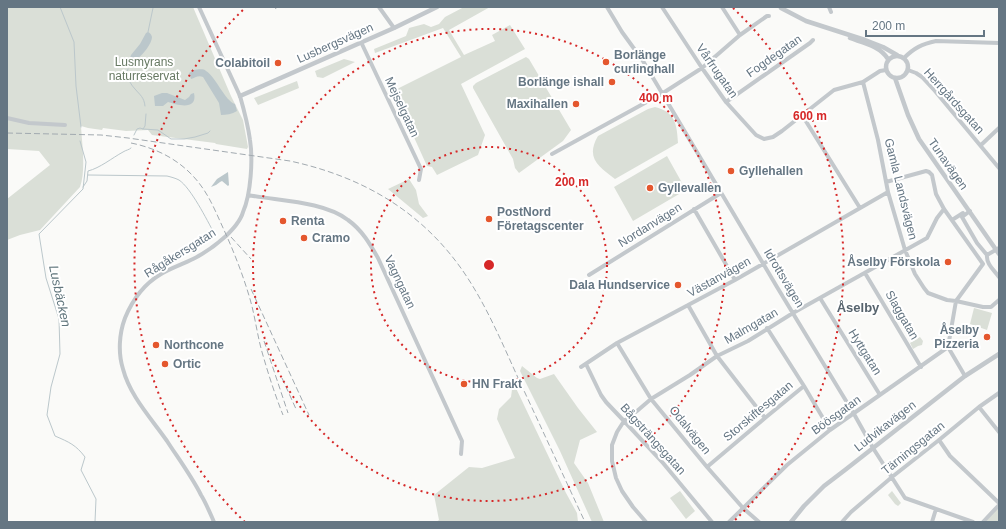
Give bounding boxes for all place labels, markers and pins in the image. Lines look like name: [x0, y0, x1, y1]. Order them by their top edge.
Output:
place label: Borlänge curlinghall: [614, 48, 675, 76]
place label: Colabitoil: [215, 56, 270, 70]
marker: Borlänge curlinghall: [601, 57, 611, 67]
marker: Colabitoil: [273, 58, 283, 68]
place label: Borlänge ishall: [518, 75, 604, 89]
marker: Borlänge ishall: [607, 77, 617, 87]
place label: Maxihallen: [507, 97, 568, 111]
marker: Maxihallen: [571, 99, 581, 109]
place label: Gyllehallen: [739, 164, 803, 178]
marker: Gyllehallen: [726, 166, 736, 176]
place label: Gyllevallen: [658, 181, 721, 195]
marker: Gyllevallen: [645, 183, 655, 193]
place label: PostNord Företagscenter: [497, 205, 584, 233]
place label: Renta: [291, 214, 325, 228]
marker: PostNord Företagscenter: [484, 214, 494, 224]
marker: Renta: [278, 216, 288, 226]
place label: Cramo: [312, 231, 350, 245]
marker: Cramo: [299, 233, 309, 243]
place label: Åselby Förskola: [847, 254, 940, 269]
marker: Åselby Förskola: [943, 257, 953, 267]
centre of rings: [482, 258, 496, 272]
place label: Dala Hundservice: [569, 278, 670, 292]
marker: Dala Hundservice: [673, 280, 683, 290]
place label: Åselby Pizzeria: [934, 322, 979, 351]
marker: Åselby Pizzeria: [982, 332, 992, 342]
place label: Northcone: [164, 338, 224, 352]
marker: Northcone: [151, 340, 161, 350]
place label: Ortic: [173, 357, 201, 371]
marker: Ortic: [160, 359, 170, 369]
place label: HN Frakt: [472, 377, 522, 391]
marker: HN Frakt: [459, 379, 469, 389]

